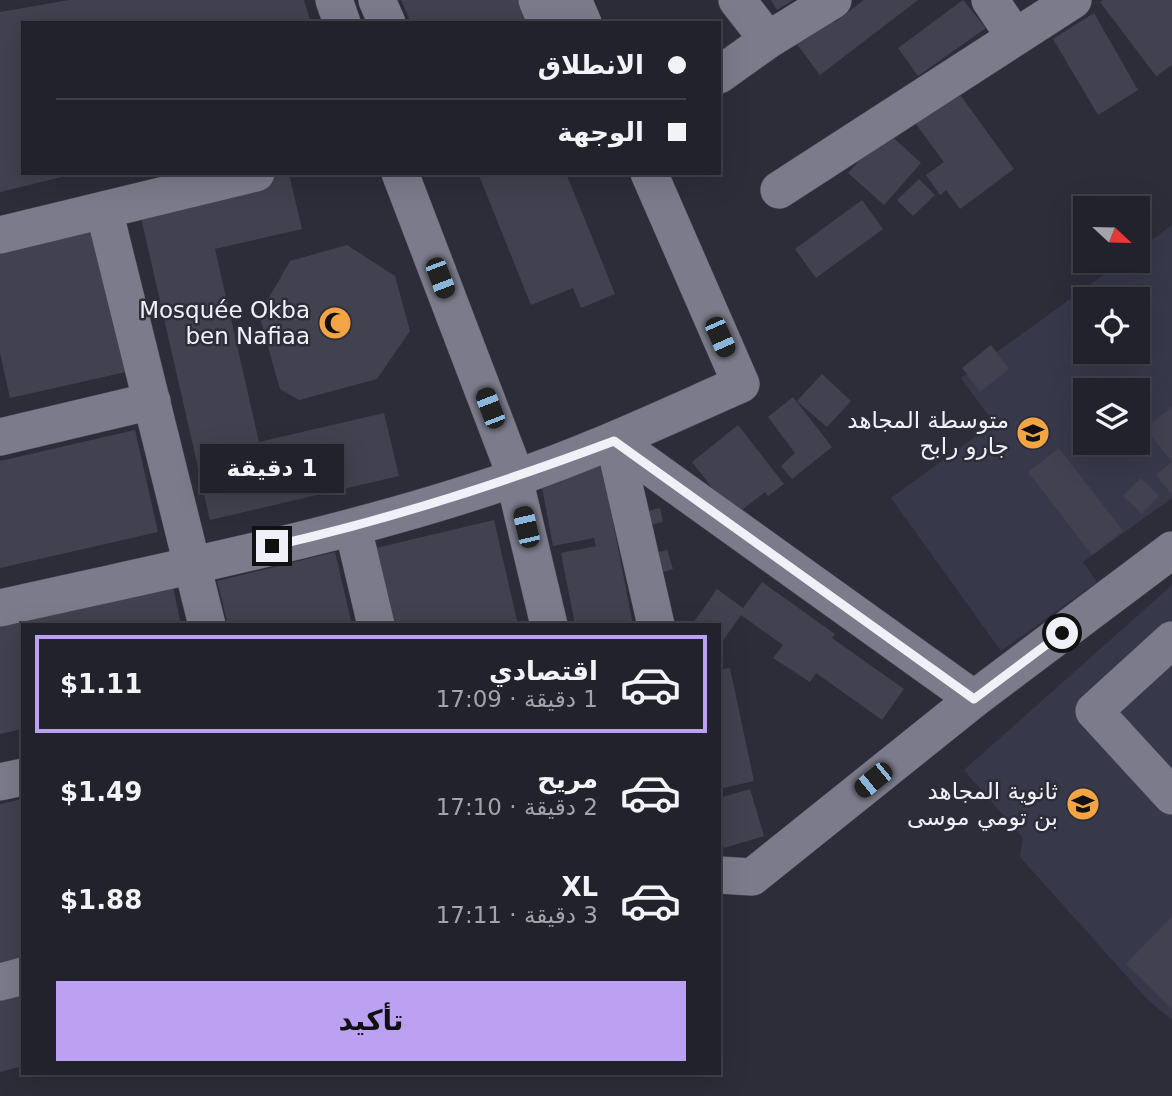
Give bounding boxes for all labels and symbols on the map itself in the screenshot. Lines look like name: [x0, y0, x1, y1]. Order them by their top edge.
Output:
north arrow: [1073, 196, 1150, 273]
car: [423, 255, 458, 301]
place label: Mosquée Okba ben Nafiaa: [139, 297, 310, 349]
mosque icon: Mosquée Okba ben Nafiaa: [316, 304, 354, 342]
car: [702, 314, 739, 360]
car: [473, 385, 508, 431]
place label: متوسطة المجاهد جارو رابح: [847, 407, 1009, 460]
school or university icon: متوسطة المجاهد جارو رابح: [1014, 414, 1052, 452]
callout: 1 دقيقة: [200, 444, 344, 494]
car: [512, 504, 541, 550]
route end: [256, 530, 288, 562]
route start: [1046, 617, 1078, 649]
car: [851, 759, 896, 801]
place label: ثانوية المجاهد بن تومي موسى: [907, 778, 1058, 831]
school or university icon: ثانوية المجاهد بن تومي موسى: [1064, 785, 1102, 823]

